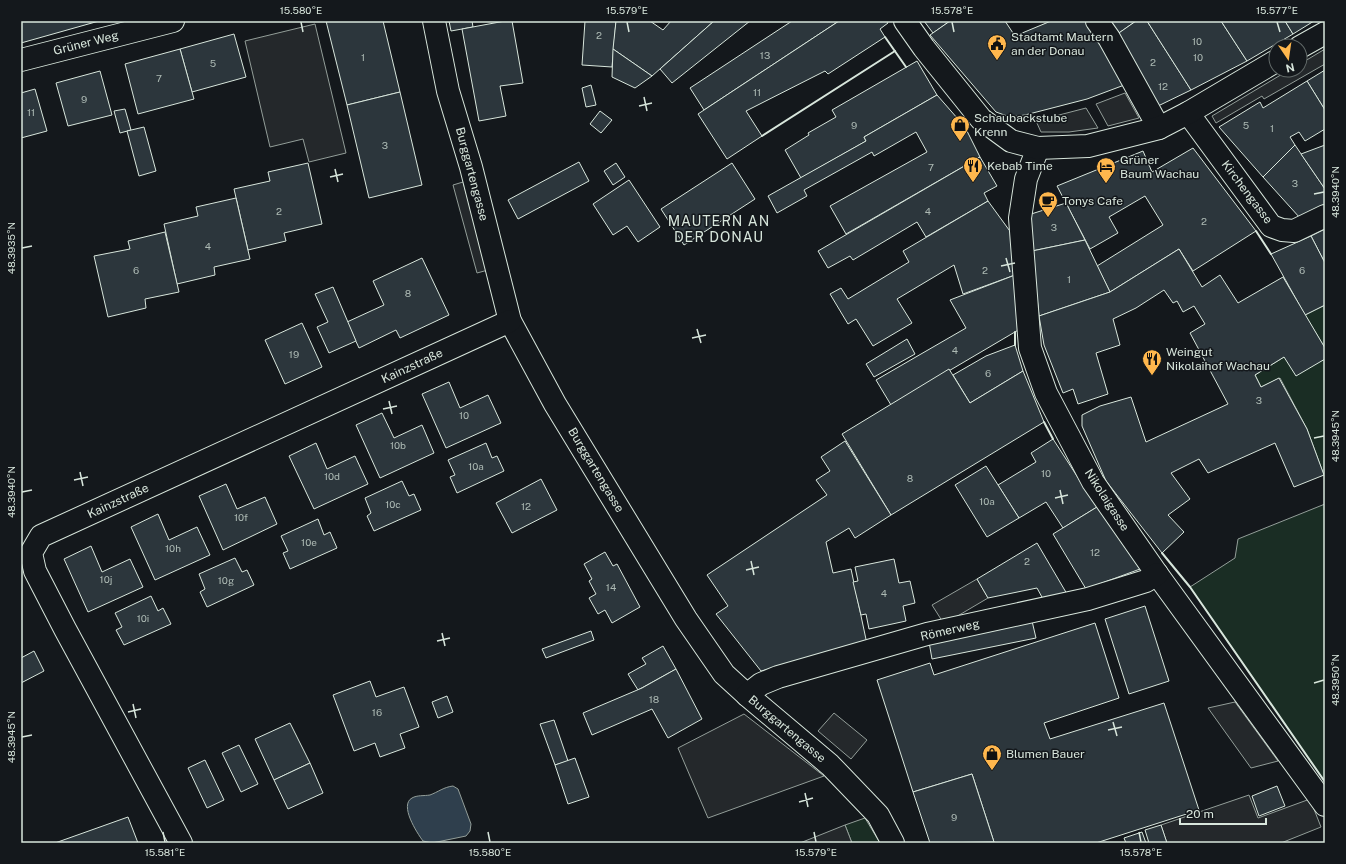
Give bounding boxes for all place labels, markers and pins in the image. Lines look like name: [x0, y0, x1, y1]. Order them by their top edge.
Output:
place label: Stadtamt Mautern an der Donau: [1011, 30, 1113, 58]
public building icon: Stadtamt Mautern an der Donau: [986, 33, 1008, 61]
place label: Schaubackstube Krenn: [974, 111, 1068, 139]
shop icon: Schaubackstube Krenn: [949, 114, 971, 142]
place label: Grüner Baum Wachau: [1120, 153, 1199, 181]
restaurant icon: Kebab Time: [962, 155, 984, 183]
hotel icon: Grüner Baum Wachau: [1095, 156, 1117, 184]
place label: Kebab Time: [987, 159, 1053, 173]
cafe icon: Tonys Cafe: [1037, 190, 1059, 218]
place label: Tonys Cafe: [1062, 194, 1123, 208]
place label: Weingut Nikolaihof Wachau: [1166, 345, 1270, 373]
restaurant icon: Weingut Nikolaihof Wachau: [1141, 348, 1163, 376]
shop icon: Blumen Bauer: [981, 743, 1003, 771]
place label: Blumen Bauer: [1006, 747, 1085, 761]

